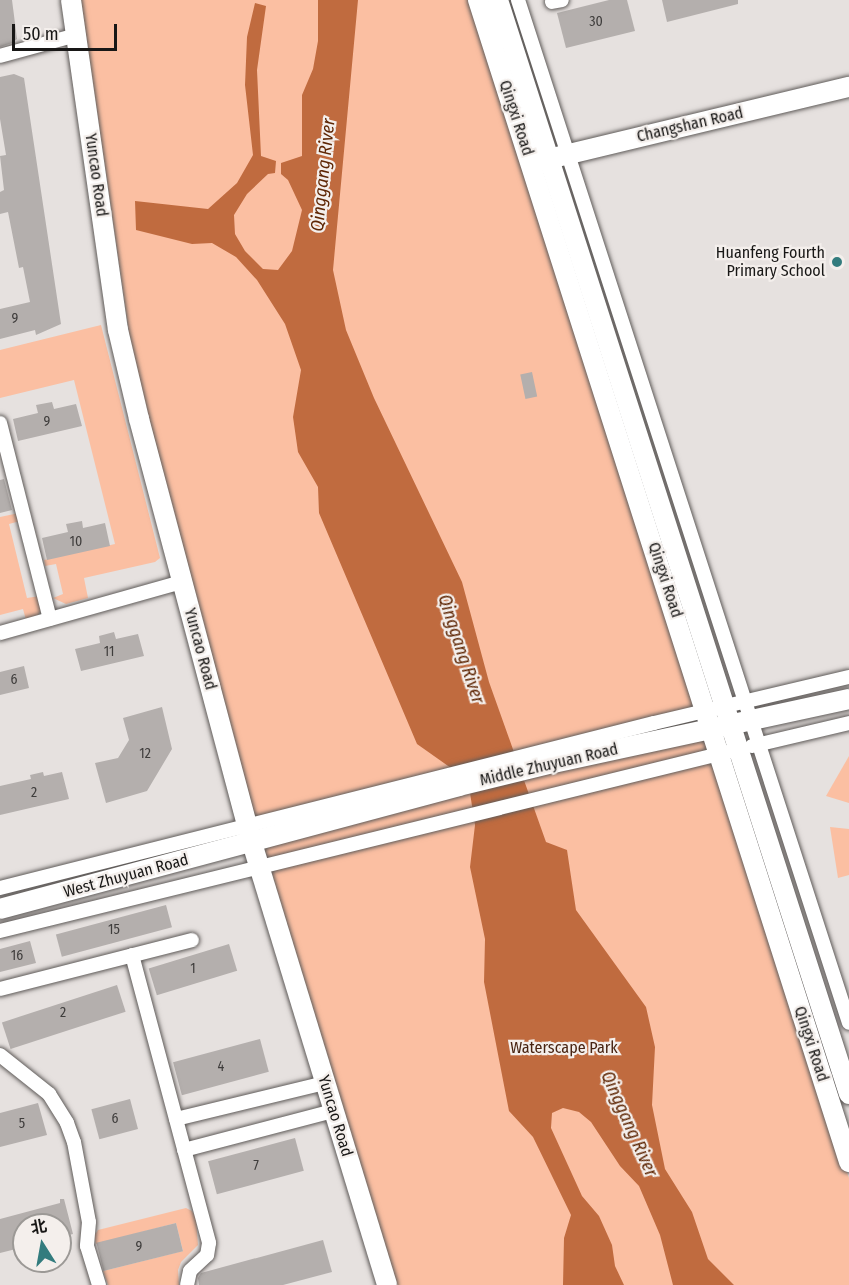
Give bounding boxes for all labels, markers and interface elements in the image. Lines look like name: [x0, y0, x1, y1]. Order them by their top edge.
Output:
scale bar: [15, 12, 120, 50]
house number: 30: [589, 14, 603, 30]
text: 50 m: [23, 23, 59, 45]
street label: Qingxi Road: [495, 78, 537, 158]
street label: Changshan Road: [635, 103, 745, 147]
water label: Qinggang River: [306, 118, 340, 232]
street label: Yuncao Road: [81, 132, 111, 218]
place label: Huanfeng Fourth Primary School: [716, 243, 825, 281]
marker: Huanfeng Fourth Primary School: [830, 255, 844, 269]
house number: 9: [12, 311, 18, 327]
house number: 9: [44, 414, 50, 430]
house number: 10: [70, 534, 82, 550]
street label: Qingxi Road: [644, 540, 686, 620]
water label: Qinggang River: [433, 592, 489, 706]
street label: Yuncao Road: [180, 606, 220, 692]
house number: 11: [104, 644, 114, 660]
house number: 6: [11, 672, 17, 688]
street label: Middle Zhuyuan Road: [478, 740, 620, 790]
house number: 12: [139, 746, 151, 762]
house number: 2: [31, 785, 37, 801]
street label: West Zhuyuan Road: [61, 850, 191, 902]
house number: 15: [108, 922, 120, 938]
house number: 16: [11, 948, 23, 964]
house number: 1: [190, 961, 196, 977]
street label: Qingxi Road: [790, 1004, 832, 1084]
house number: 2: [60, 1005, 66, 1021]
park label: Waterscape Park: [510, 1038, 618, 1058]
house number: 4: [218, 1059, 224, 1075]
water label: Qinggang River: [596, 1068, 662, 1180]
street label: Yuncao Road: [314, 1073, 356, 1159]
house number: 6: [112, 1111, 118, 1127]
house number: 5: [19, 1116, 25, 1132]
house number: 7: [253, 1158, 259, 1174]
north arrow: [12, 1213, 72, 1273]
text: 北: [29, 1216, 49, 1238]
house number: 9: [136, 1239, 142, 1255]

